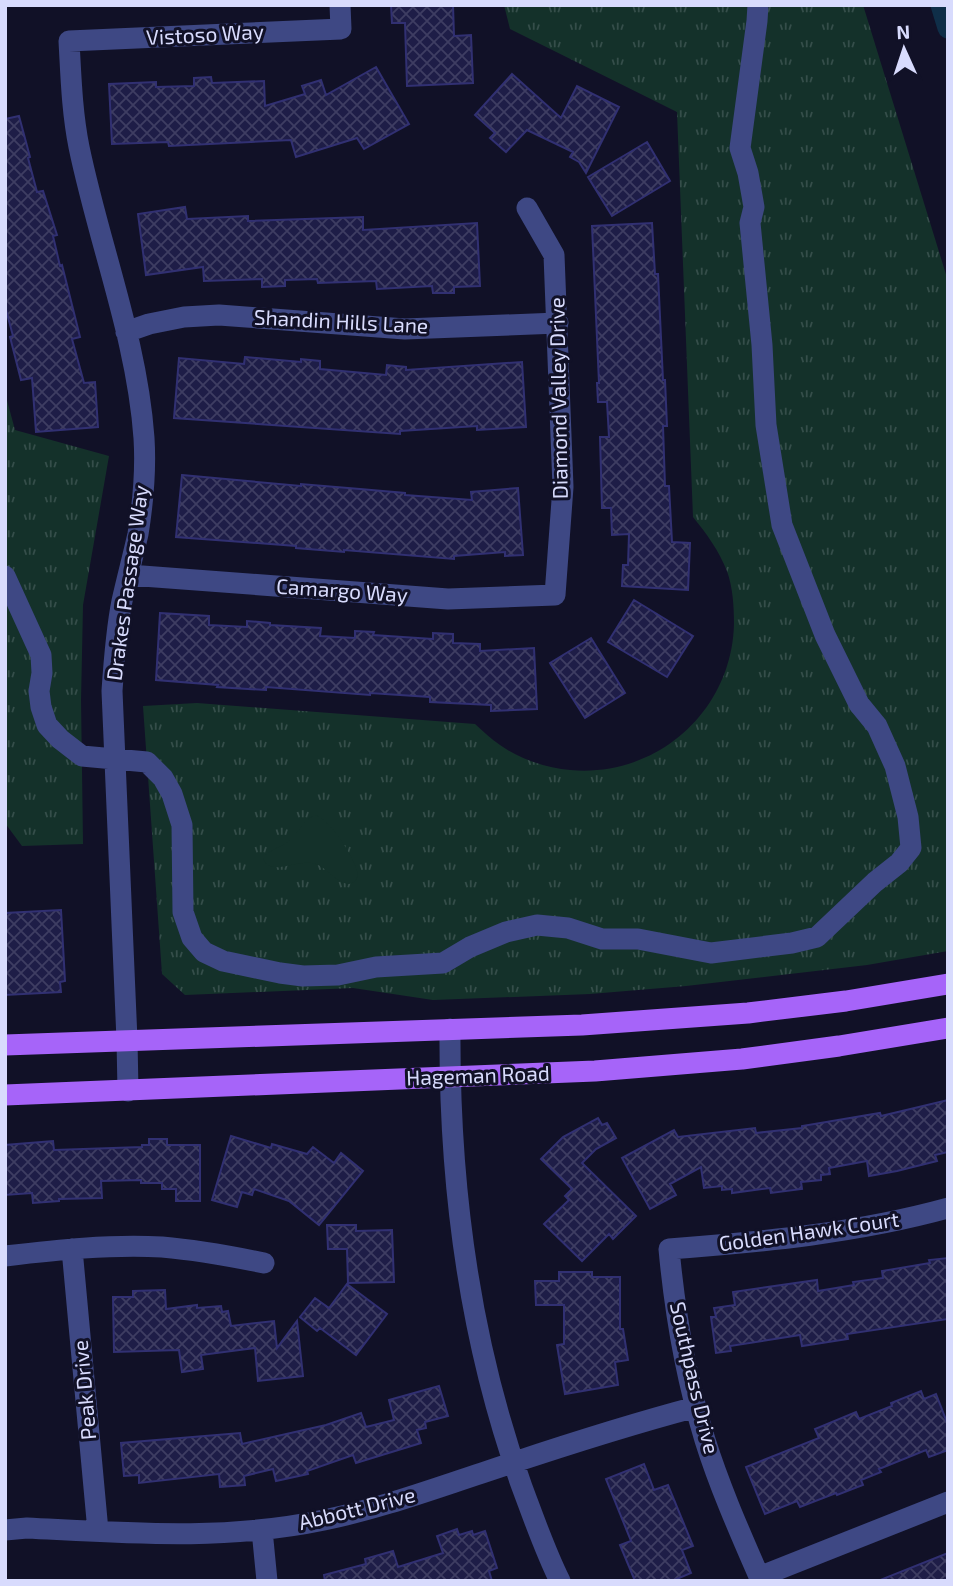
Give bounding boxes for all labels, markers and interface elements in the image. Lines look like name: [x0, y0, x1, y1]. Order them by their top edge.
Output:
north arrow: [869, 14, 939, 84]
street label: Vistoso Way: [145, 18, 264, 49]
text: N: [896, 20, 911, 43]
street label: Diamond Valley Drive: [543, 297, 572, 499]
street label: Shandin Hills Lane: [253, 303, 429, 338]
street label: Drakes Passage Way: [100, 483, 153, 682]
street label: Camargo Way: [275, 572, 409, 607]
street label: Hageman Road: [406, 1060, 550, 1089]
street label: Golden Hawk Court: [717, 1205, 901, 1256]
street label: Southpass Drive: [666, 1299, 725, 1456]
street label: Peak Drive: [67, 1339, 100, 1441]
street label: Abbott Drive: [296, 1481, 418, 1534]

